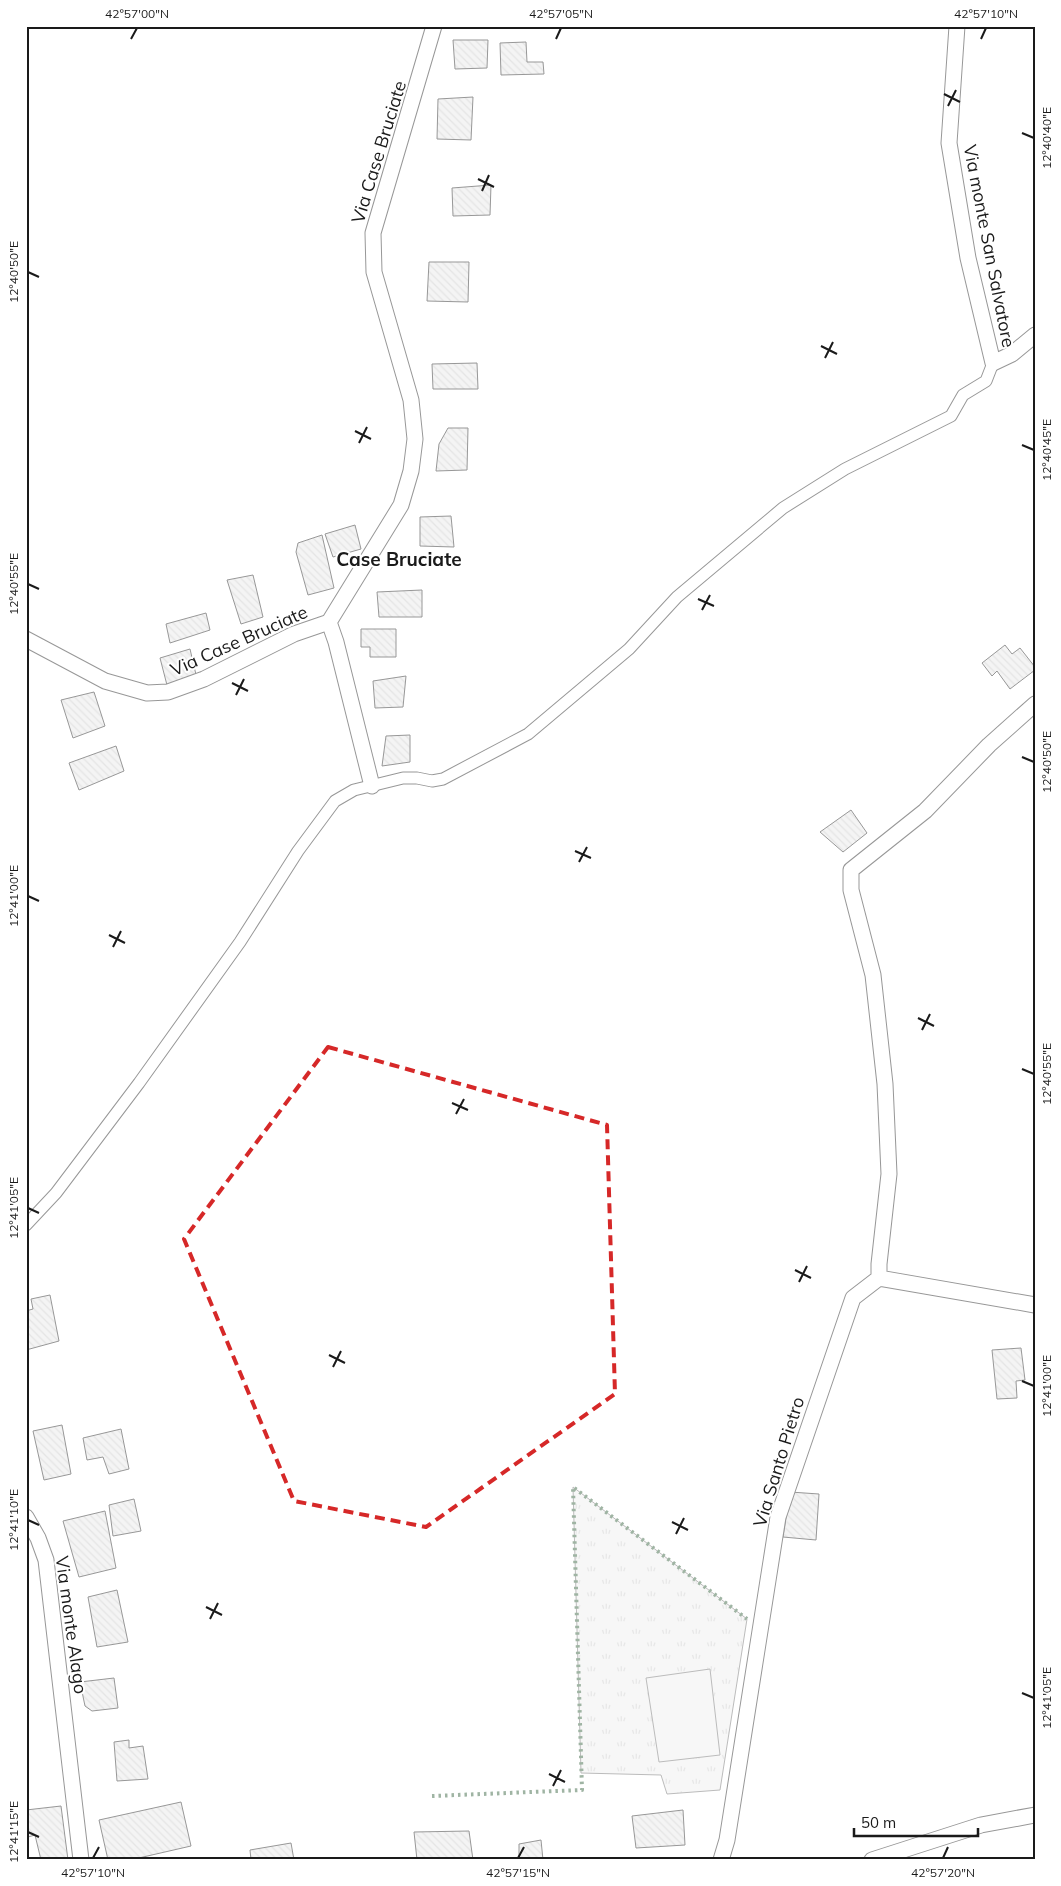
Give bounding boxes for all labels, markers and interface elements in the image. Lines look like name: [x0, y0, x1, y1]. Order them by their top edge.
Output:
text: 42°57'00"N: [105, 6, 169, 21]
text: 42°57'05"N: [529, 6, 593, 21]
text: 42°57'10"N: [954, 6, 1018, 21]
street label: Via Case Bruciate: [346, 78, 411, 226]
text: 12°40'40"E: [1039, 107, 1054, 169]
street label: Via monte San Salvatore: [959, 143, 1020, 349]
text: 12°40'50"E: [6, 241, 21, 303]
text: 12°40'45"E: [1039, 419, 1054, 481]
district label: Case Bruciate: [336, 547, 462, 571]
text: 12°40'55"E: [6, 553, 21, 615]
street label: Via Case Bruciate: [167, 600, 311, 681]
text: 12°40'50"E: [1039, 731, 1054, 793]
text: 12°41'00"E: [6, 865, 21, 927]
text: 12°40'55"E: [1039, 1043, 1054, 1105]
text: 12°41'05"E: [6, 1177, 21, 1239]
text: 12°41'00"E: [1039, 1355, 1054, 1417]
street label: Via Santo Pietro: [748, 1394, 809, 1530]
text: 12°41'10"E: [6, 1489, 21, 1551]
street label: Via monte Alago: [50, 1554, 93, 1695]
text: 12°41'05"E: [1039, 1667, 1054, 1729]
text: 12°41'15"E: [6, 1801, 21, 1863]
scale bar: [854, 1806, 977, 1838]
text: 50 m: [861, 1813, 896, 1832]
text: 42°57'10"N: [61, 1865, 125, 1880]
text: 42°57'15"N: [486, 1865, 550, 1880]
text: 42°57'20"N: [911, 1865, 975, 1880]

